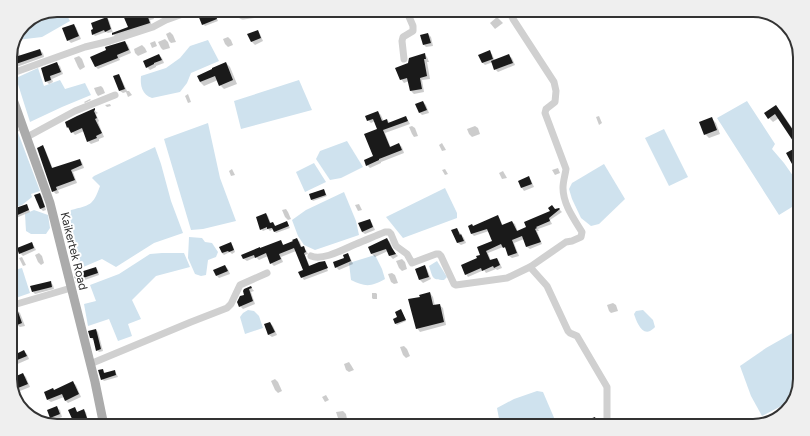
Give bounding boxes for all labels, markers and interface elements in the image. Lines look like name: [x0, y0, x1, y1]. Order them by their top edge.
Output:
street label: Kaikertek Road: [58, 211, 90, 291]

